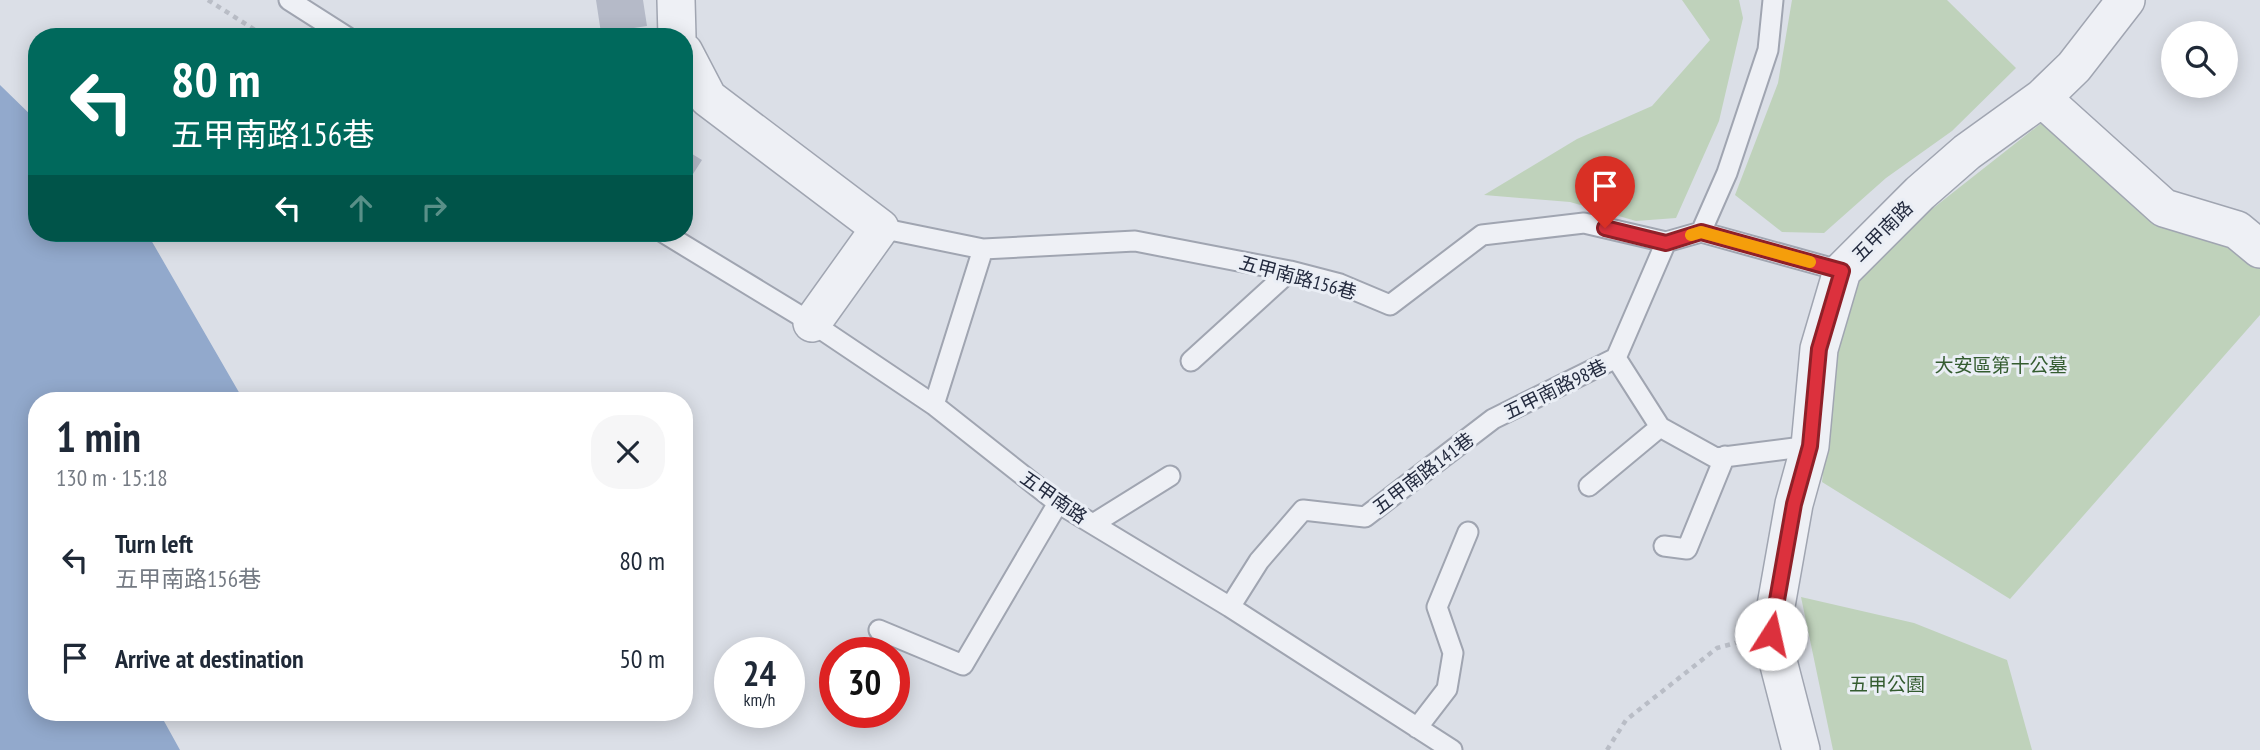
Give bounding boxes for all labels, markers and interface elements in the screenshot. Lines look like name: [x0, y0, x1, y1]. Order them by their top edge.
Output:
map controls: [2161, 21, 2238, 98]
button: search: [2161, 21, 2238, 98]
text: 80 m: [171, 47, 260, 111]
icon: left: [56, 56, 147, 147]
text: 五甲南路156巷: [171, 113, 374, 155]
pin: [1575, 156, 1635, 228]
icon: arrive: [1586, 167, 1624, 205]
icon: left: [269, 189, 307, 227]
icon: ahead: [342, 189, 380, 227]
icon: right: [415, 189, 453, 227]
street label: 五甲南路: [1847, 196, 1917, 266]
street label: 五甲南路156巷: [1237, 250, 1359, 304]
park label: 大安區第十公墓: [1934, 353, 2068, 377]
street label: 五甲南路98巷: [1499, 354, 1611, 424]
text: 1 min: [56, 409, 141, 464]
button: close: [591, 415, 665, 489]
street label: 五甲南路141巷: [1368, 427, 1478, 519]
text: 130 m · 15:18: [56, 463, 168, 492]
street label: 五甲南路: [1016, 465, 1092, 529]
text: Turn left: [115, 527, 193, 560]
icon: left: [56, 541, 94, 579]
text: 80 m: [619, 544, 665, 577]
text: 五甲南路156巷: [115, 564, 261, 593]
position arrow: [1734, 597, 1808, 671]
speed limit sign: 30: [819, 637, 910, 728]
icon: arrive: [56, 639, 94, 677]
text: Arrive at destination: [115, 642, 304, 675]
text: 50 m: [619, 642, 665, 675]
text: 24: [743, 650, 776, 696]
park label: 五甲公園: [1849, 672, 1925, 696]
text: km/h: [744, 688, 775, 711]

